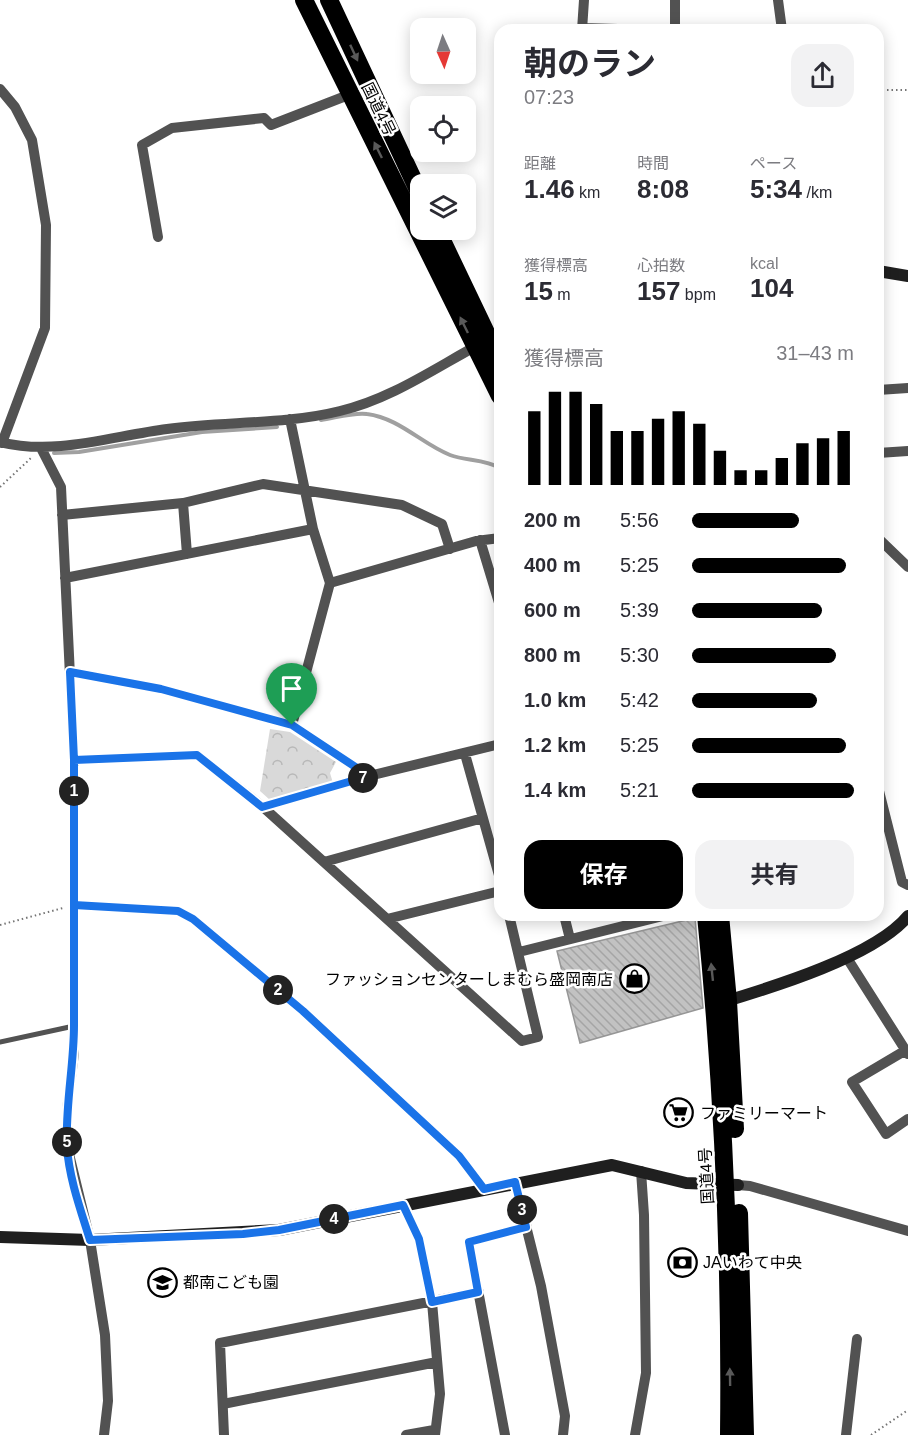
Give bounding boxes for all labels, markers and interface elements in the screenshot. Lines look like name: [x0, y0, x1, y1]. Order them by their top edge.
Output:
north arrow: [410, 18, 476, 84]
map controls: [410, 18, 476, 240]
one-way arrow: [349, 44, 358, 61]
button: share: [791, 44, 854, 107]
text: 朝のラン: [524, 45, 656, 82]
street label: 国道4号: [358, 80, 399, 139]
text: 07:23: [524, 86, 574, 108]
button: locate: [410, 96, 476, 162]
one-way arrow: [373, 141, 382, 158]
text: 距離: [524, 155, 556, 172]
text: 時間: [637, 155, 669, 172]
text: ペース: [750, 155, 797, 172]
button: layers: [410, 174, 476, 240]
text: 1.46: [524, 174, 575, 204]
text: 8:08: [637, 174, 689, 204]
text: 5:34: [750, 174, 802, 204]
text: km: [575, 184, 600, 201]
text: /km: [802, 184, 832, 201]
text: kcal: [750, 255, 778, 272]
text: 獲得標高: [524, 257, 588, 274]
text: 心拍数: [637, 257, 685, 274]
text: 104: [750, 273, 793, 303]
text: 15: [524, 276, 553, 306]
text: 157: [637, 276, 680, 306]
text: m: [553, 286, 571, 303]
text: bpm: [680, 286, 716, 303]
one-way arrow: [459, 316, 469, 333]
text: 31–43 m: [776, 342, 854, 364]
text: 獲得標高: [524, 347, 604, 369]
text: 200 m: [524, 509, 581, 531]
text: 5:56: [620, 509, 659, 531]
text: 400 m: [524, 554, 581, 576]
text: 5:25: [620, 554, 659, 576]
text: 600 m: [524, 599, 581, 621]
text: 5:39: [620, 599, 659, 621]
text: 800 m: [524, 644, 581, 666]
text: 5:30: [620, 644, 659, 666]
pin: [266, 663, 317, 725]
icon: arrive: [275, 672, 308, 705]
text: 1.0 km: [524, 689, 586, 711]
text: 5:42: [620, 689, 659, 711]
text: 1.2 km: [524, 734, 586, 756]
text: 5:25: [620, 734, 659, 756]
pin: 7: [348, 763, 378, 793]
text: 7: [359, 769, 367, 786]
pin: 1: [59, 776, 89, 806]
text: 1.4 km: [524, 779, 586, 801]
text: 5:21: [620, 779, 659, 801]
text: 1: [70, 782, 78, 799]
button: 保存: [524, 840, 683, 909]
button: 共有: [695, 840, 854, 909]
shop icon: ファッションセンターしまむら盛岡南店: [618, 963, 650, 995]
one-way arrow: [707, 963, 716, 982]
place label: ファッションセンターしまむら盛岡南店: [325, 971, 613, 988]
pin: 2: [263, 975, 293, 1005]
text: 2: [274, 981, 282, 998]
supermarket icon: ファミリーマート: [663, 1097, 695, 1129]
place label: ファミリーマート: [700, 1105, 828, 1122]
pin: 5: [52, 1127, 82, 1157]
text: 5: [63, 1133, 71, 1150]
street label: 国道4号: [697, 1147, 716, 1205]
pin: 3: [507, 1195, 537, 1225]
text: 3: [518, 1201, 526, 1218]
pin: 4: [319, 1204, 349, 1234]
text: 4: [330, 1210, 338, 1227]
bank icon: JAいわて中央: [666, 1246, 698, 1278]
place label: JAいわて中央: [703, 1254, 802, 1271]
school or university icon: 都南こども園: [146, 1266, 178, 1298]
place label: 都南こども園: [183, 1274, 279, 1291]
one-way arrow: [725, 1367, 734, 1386]

